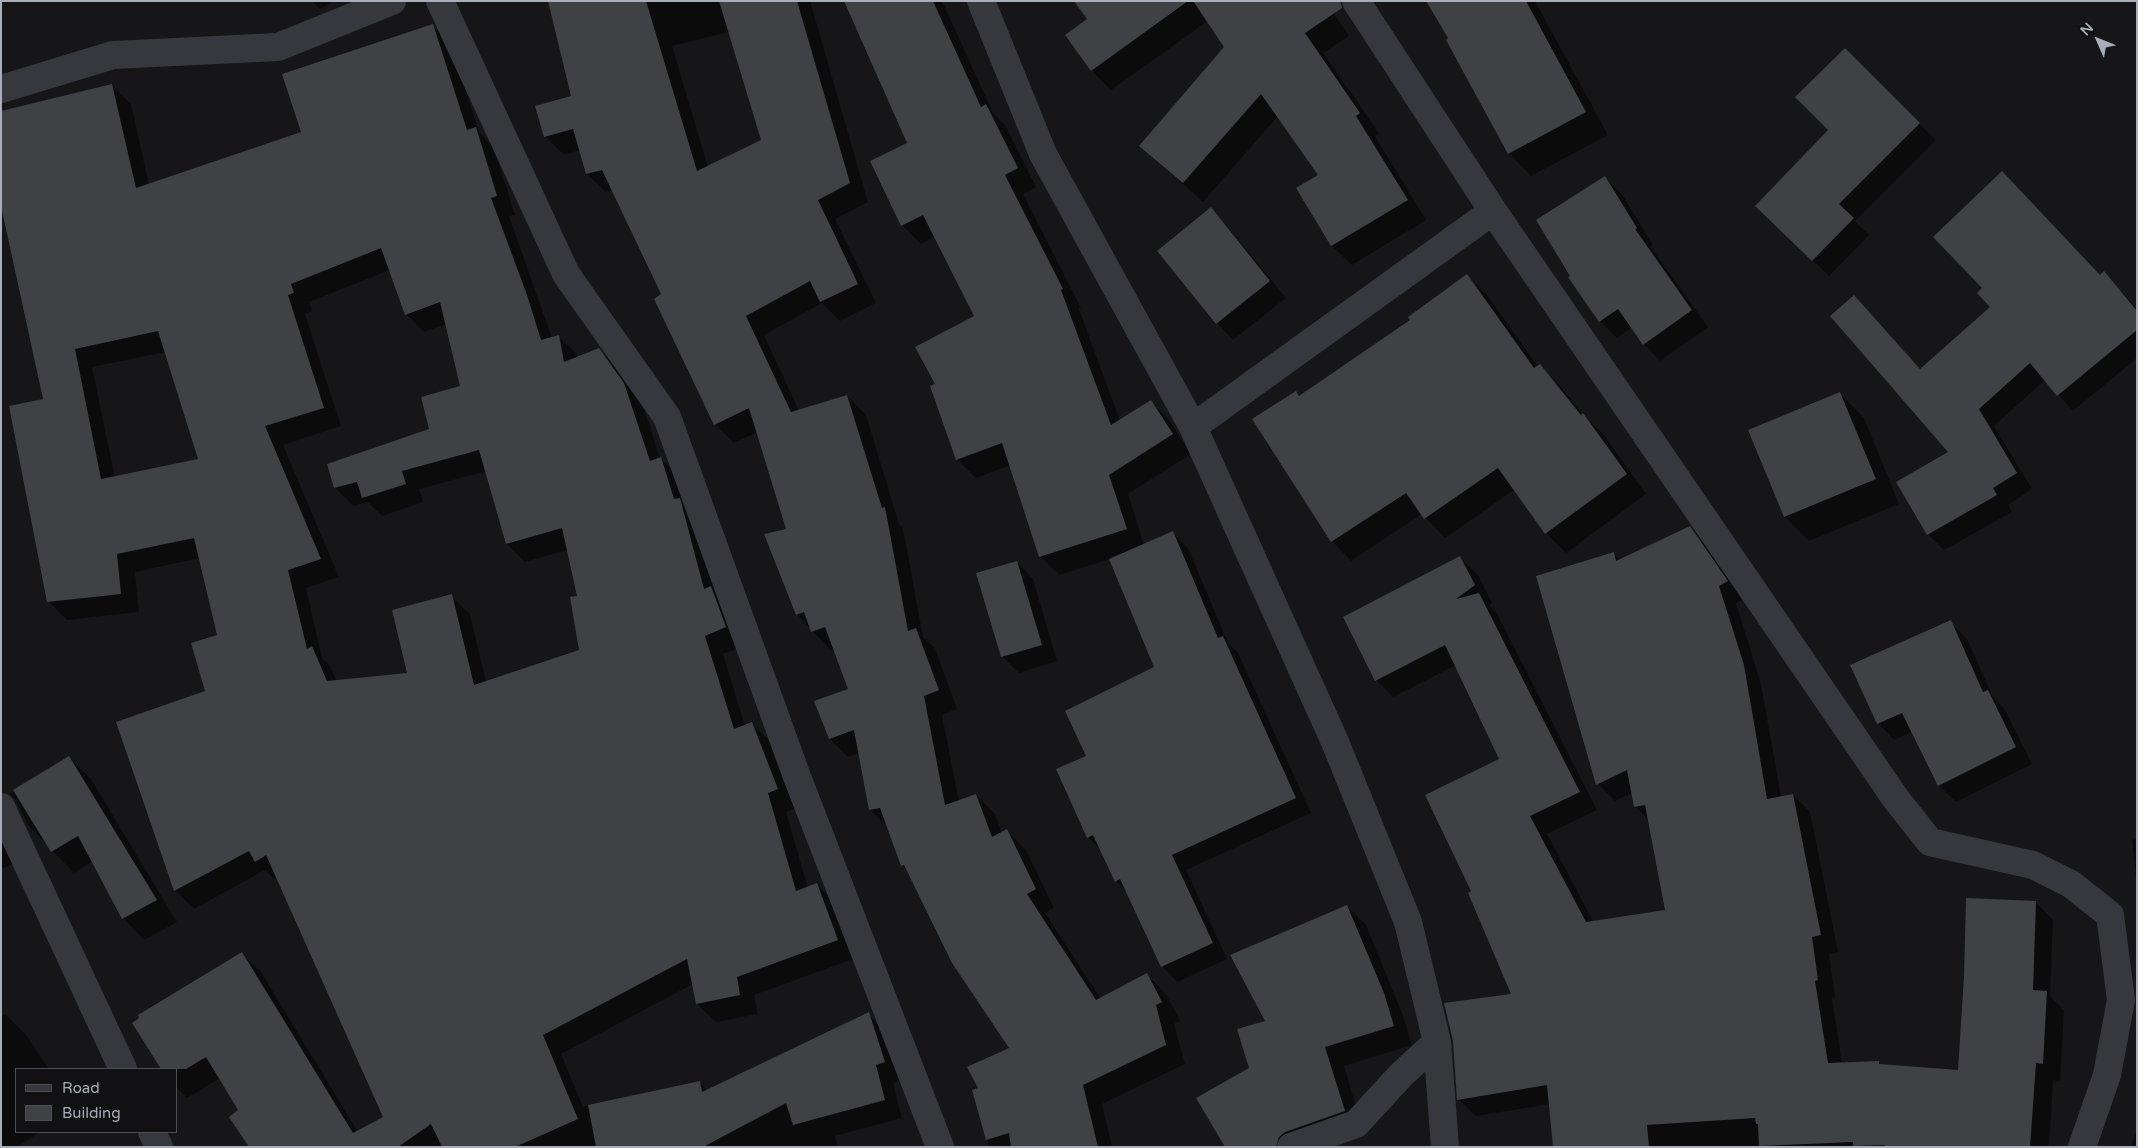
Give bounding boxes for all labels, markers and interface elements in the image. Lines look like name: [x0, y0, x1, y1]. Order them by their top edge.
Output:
north arrow: [2073, 15, 2123, 65]
text: N: [2077, 19, 2097, 39]
legend: [15, 1068, 178, 1133]
text: Road: [62, 1079, 100, 1097]
text: Building: [62, 1104, 121, 1122]

